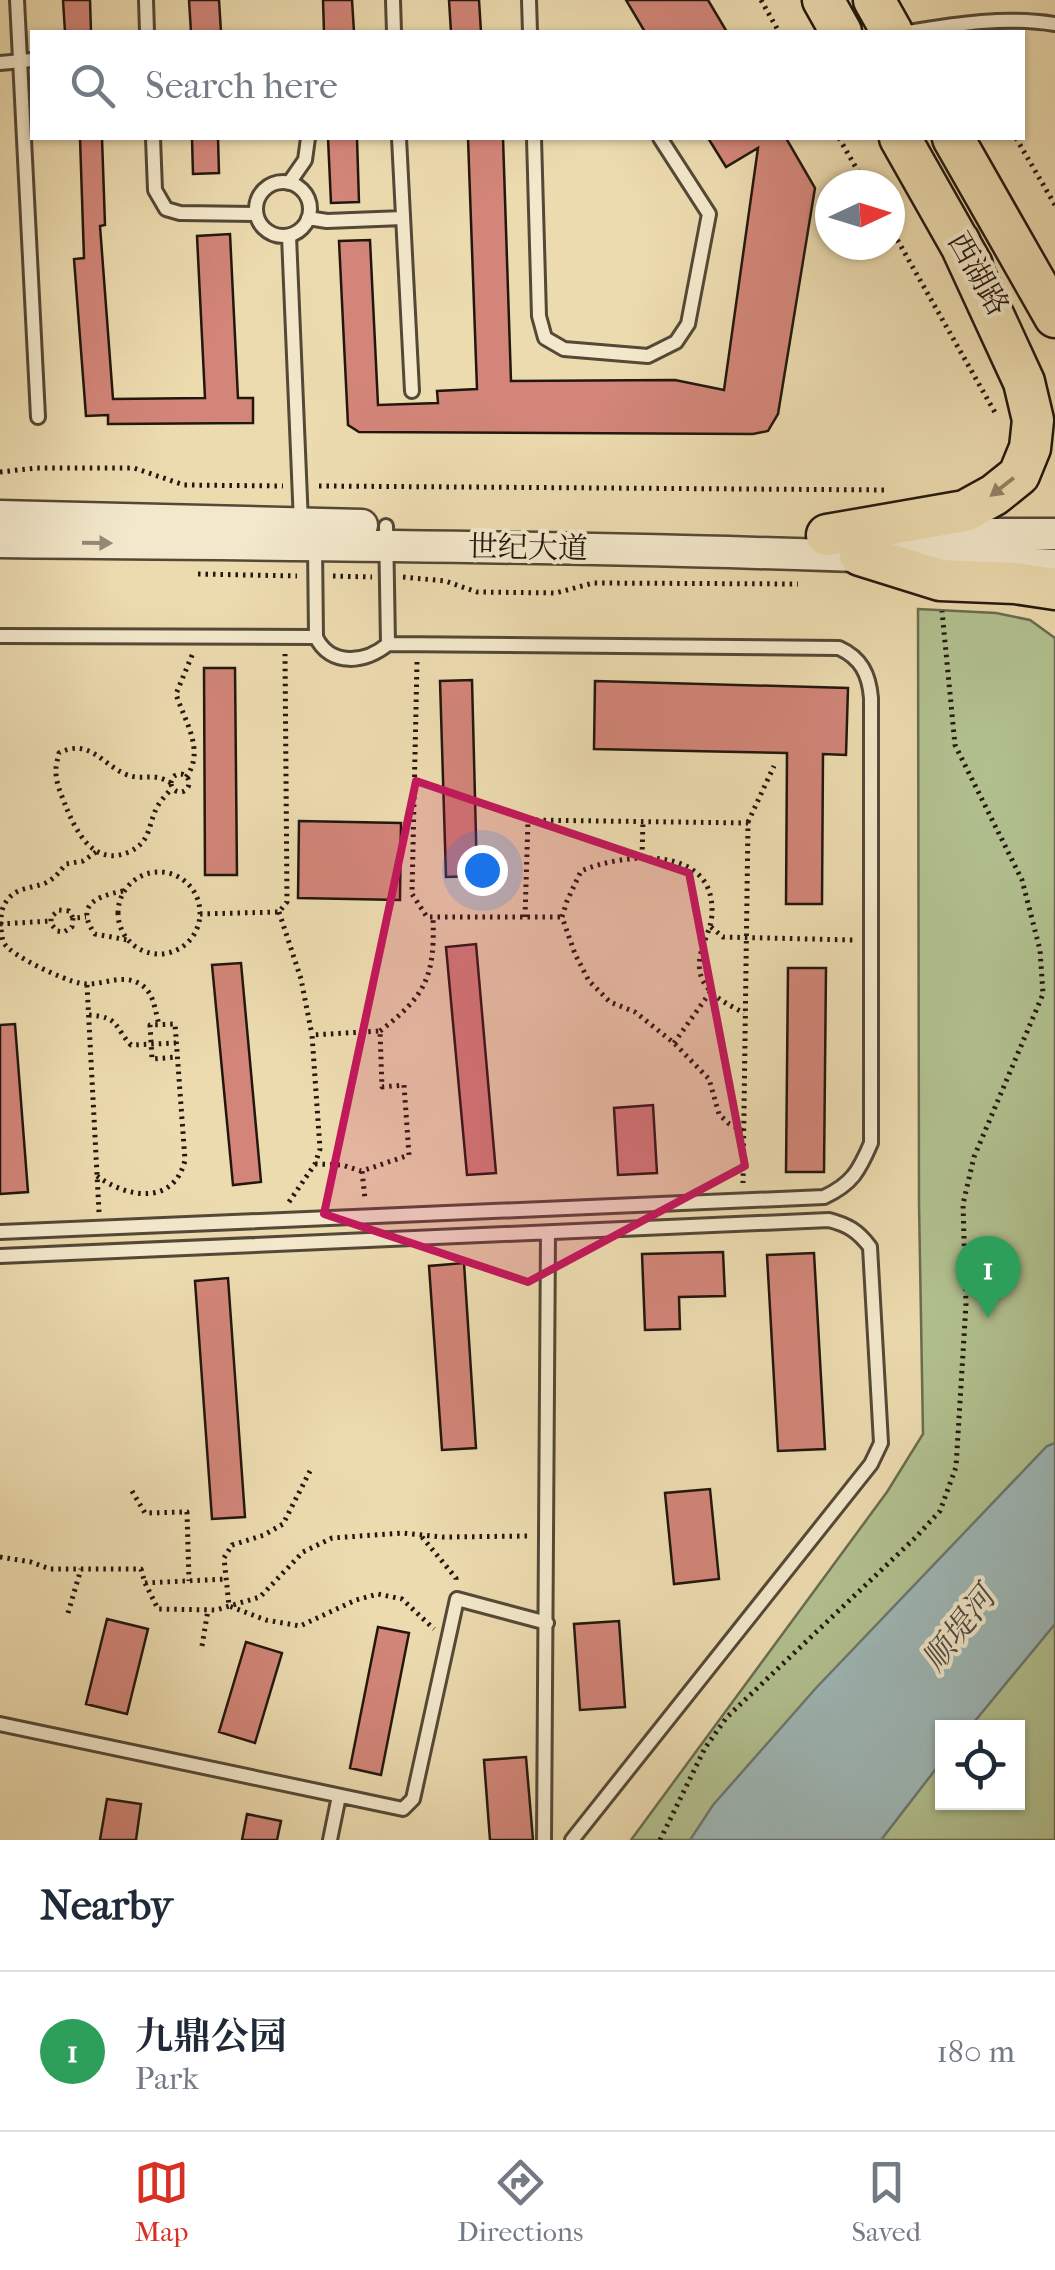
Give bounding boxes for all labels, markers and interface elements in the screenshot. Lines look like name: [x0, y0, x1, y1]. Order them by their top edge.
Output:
search box: [30, 30, 1025, 140]
icon: search: [65, 58, 120, 113]
text: Search here: [145, 63, 338, 108]
north arrow: [815, 170, 905, 260]
street label: 西湖路: [940, 226, 1016, 322]
one-way arrow: [990, 477, 1016, 498]
street label: 世纪大道: [468, 529, 588, 567]
one-way arrow: [82, 535, 114, 551]
your location: [457, 845, 508, 896]
pin: 1: [956, 1236, 1020, 1318]
water label: 顺堤河: [915, 1576, 1006, 1678]
map controls: [935, 1720, 1025, 1810]
button: locate: [935, 1720, 1025, 1810]
text: Nearby: [40, 1881, 172, 1930]
text: 九鼎公园: [135, 2014, 287, 2059]
text: 1: [67, 2033, 78, 2070]
text: 180 m: [936, 2033, 1015, 2070]
text: Park: [135, 2060, 199, 2097]
tab: Map: [134, 2155, 189, 2248]
tab: Directions: [457, 2155, 583, 2248]
tab: Saved: [851, 2155, 921, 2248]

